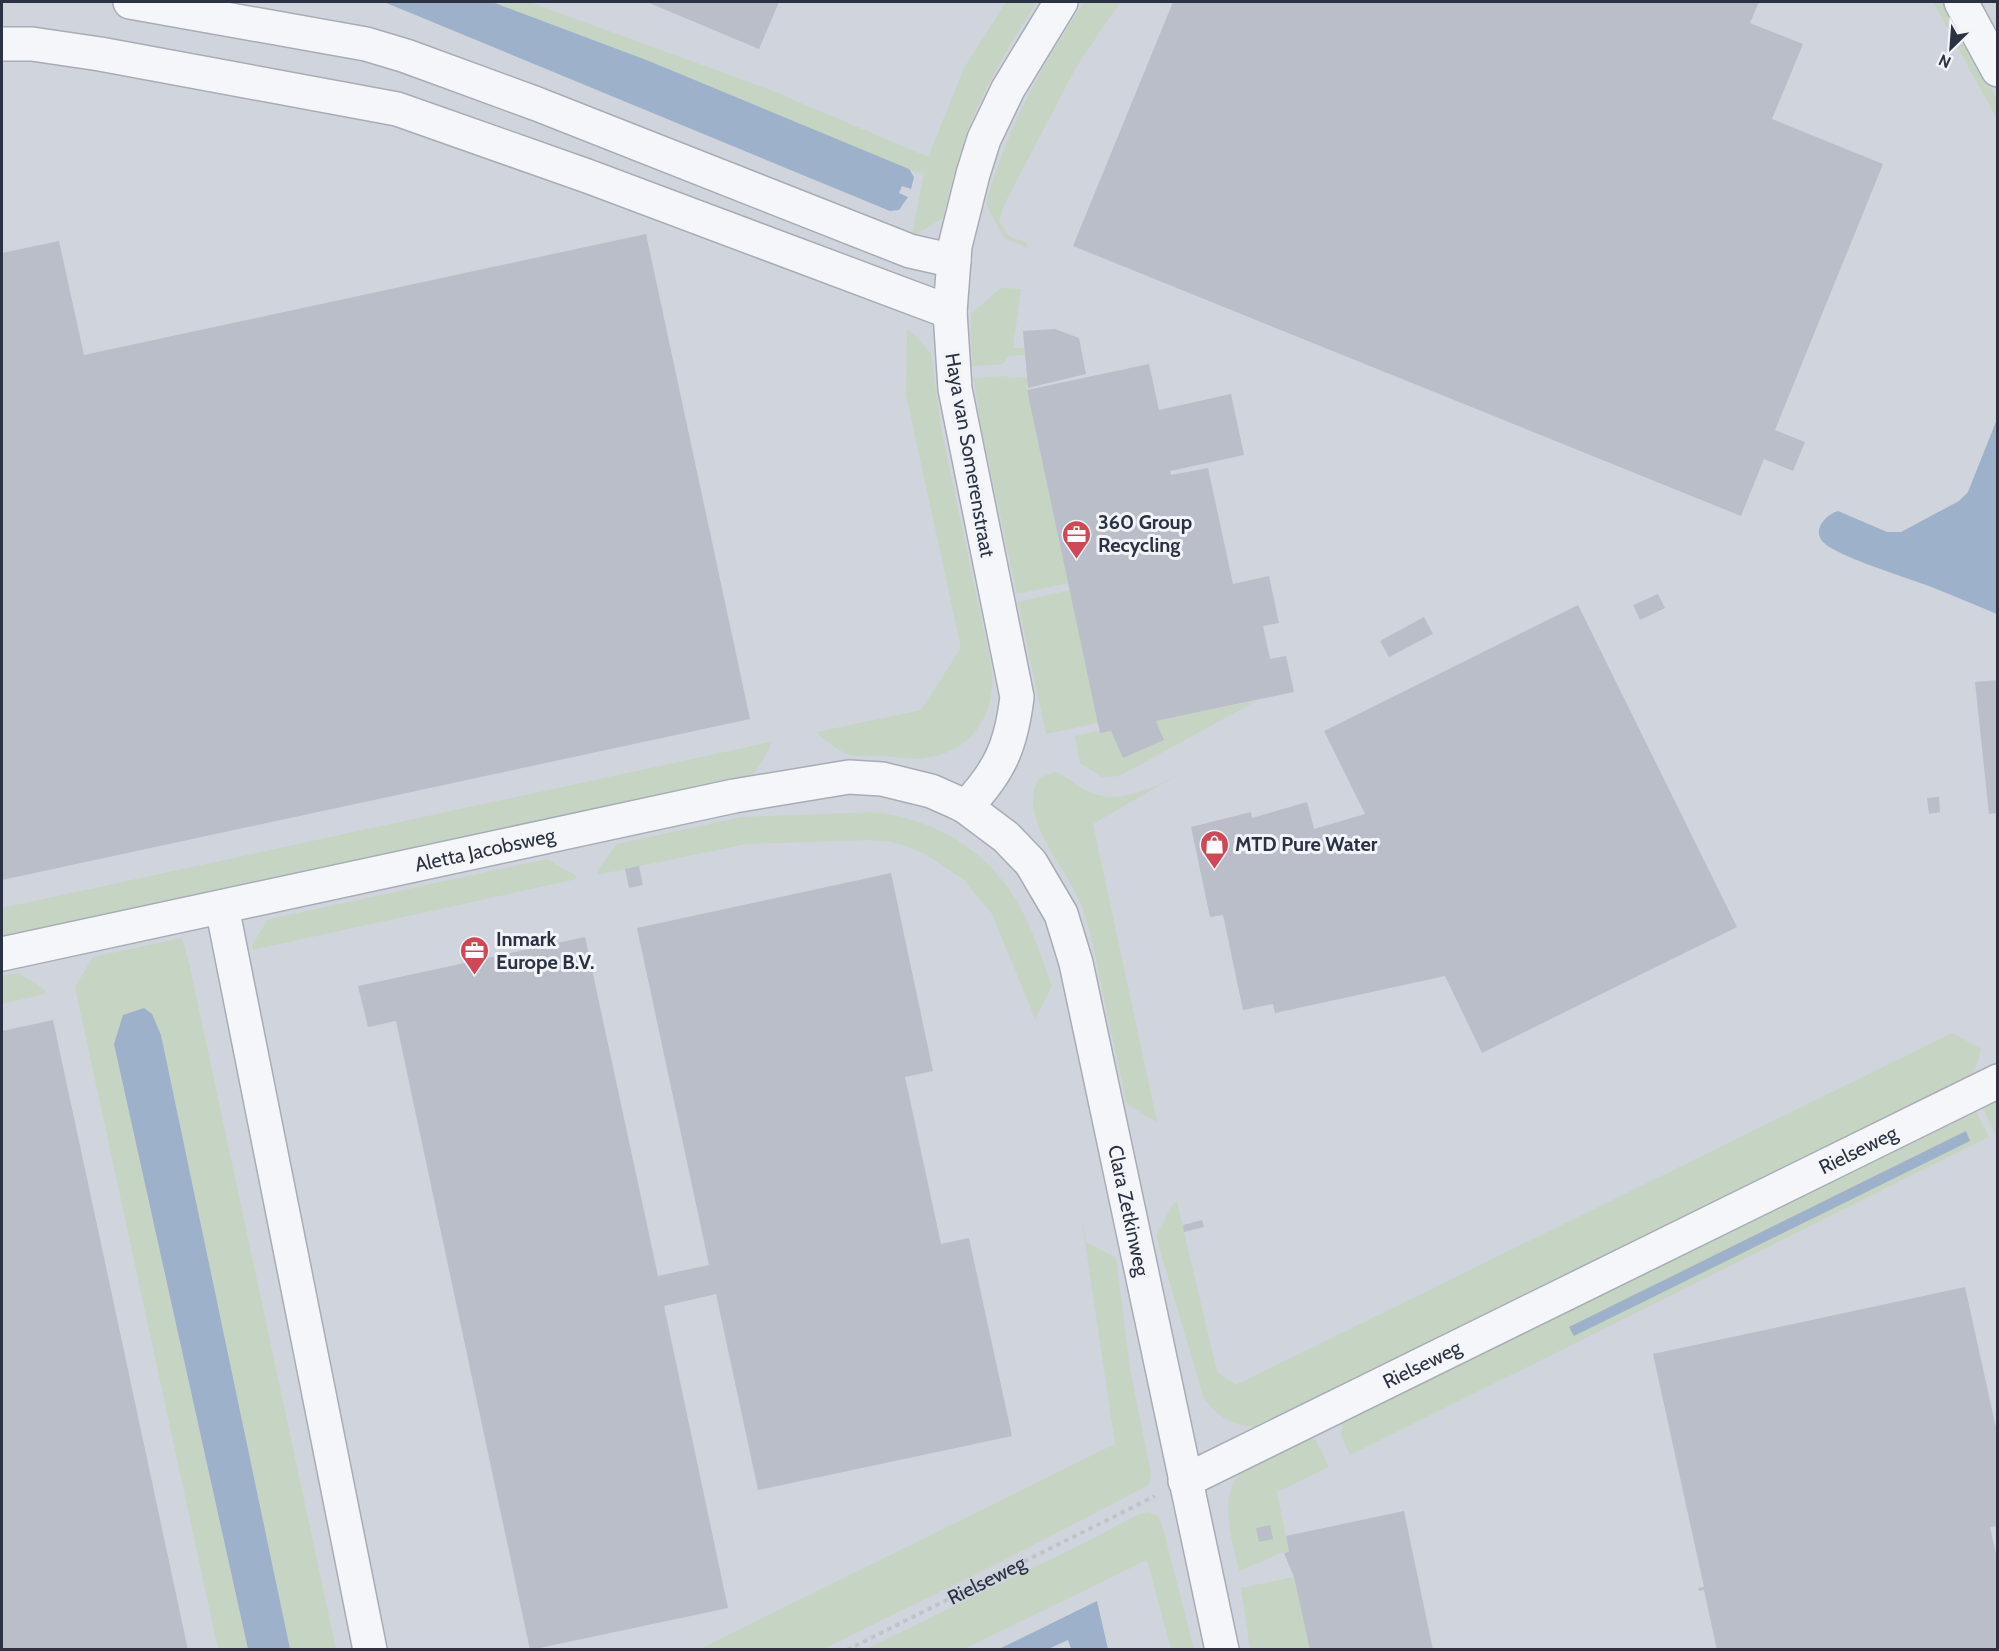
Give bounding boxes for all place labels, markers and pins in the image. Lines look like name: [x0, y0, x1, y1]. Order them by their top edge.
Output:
place label: 360 Group Recycling: [1098, 510, 1192, 557]
office icon: 360 Group Recycling: [1061, 518, 1093, 560]
shop icon: MTD Pure Water: [1198, 828, 1230, 870]
place label: MTD Pure Water: [1235, 832, 1378, 856]
place label: Inmark Europe B.V.: [496, 927, 595, 974]
office icon: Inmark Europe B.V.: [459, 934, 491, 976]

